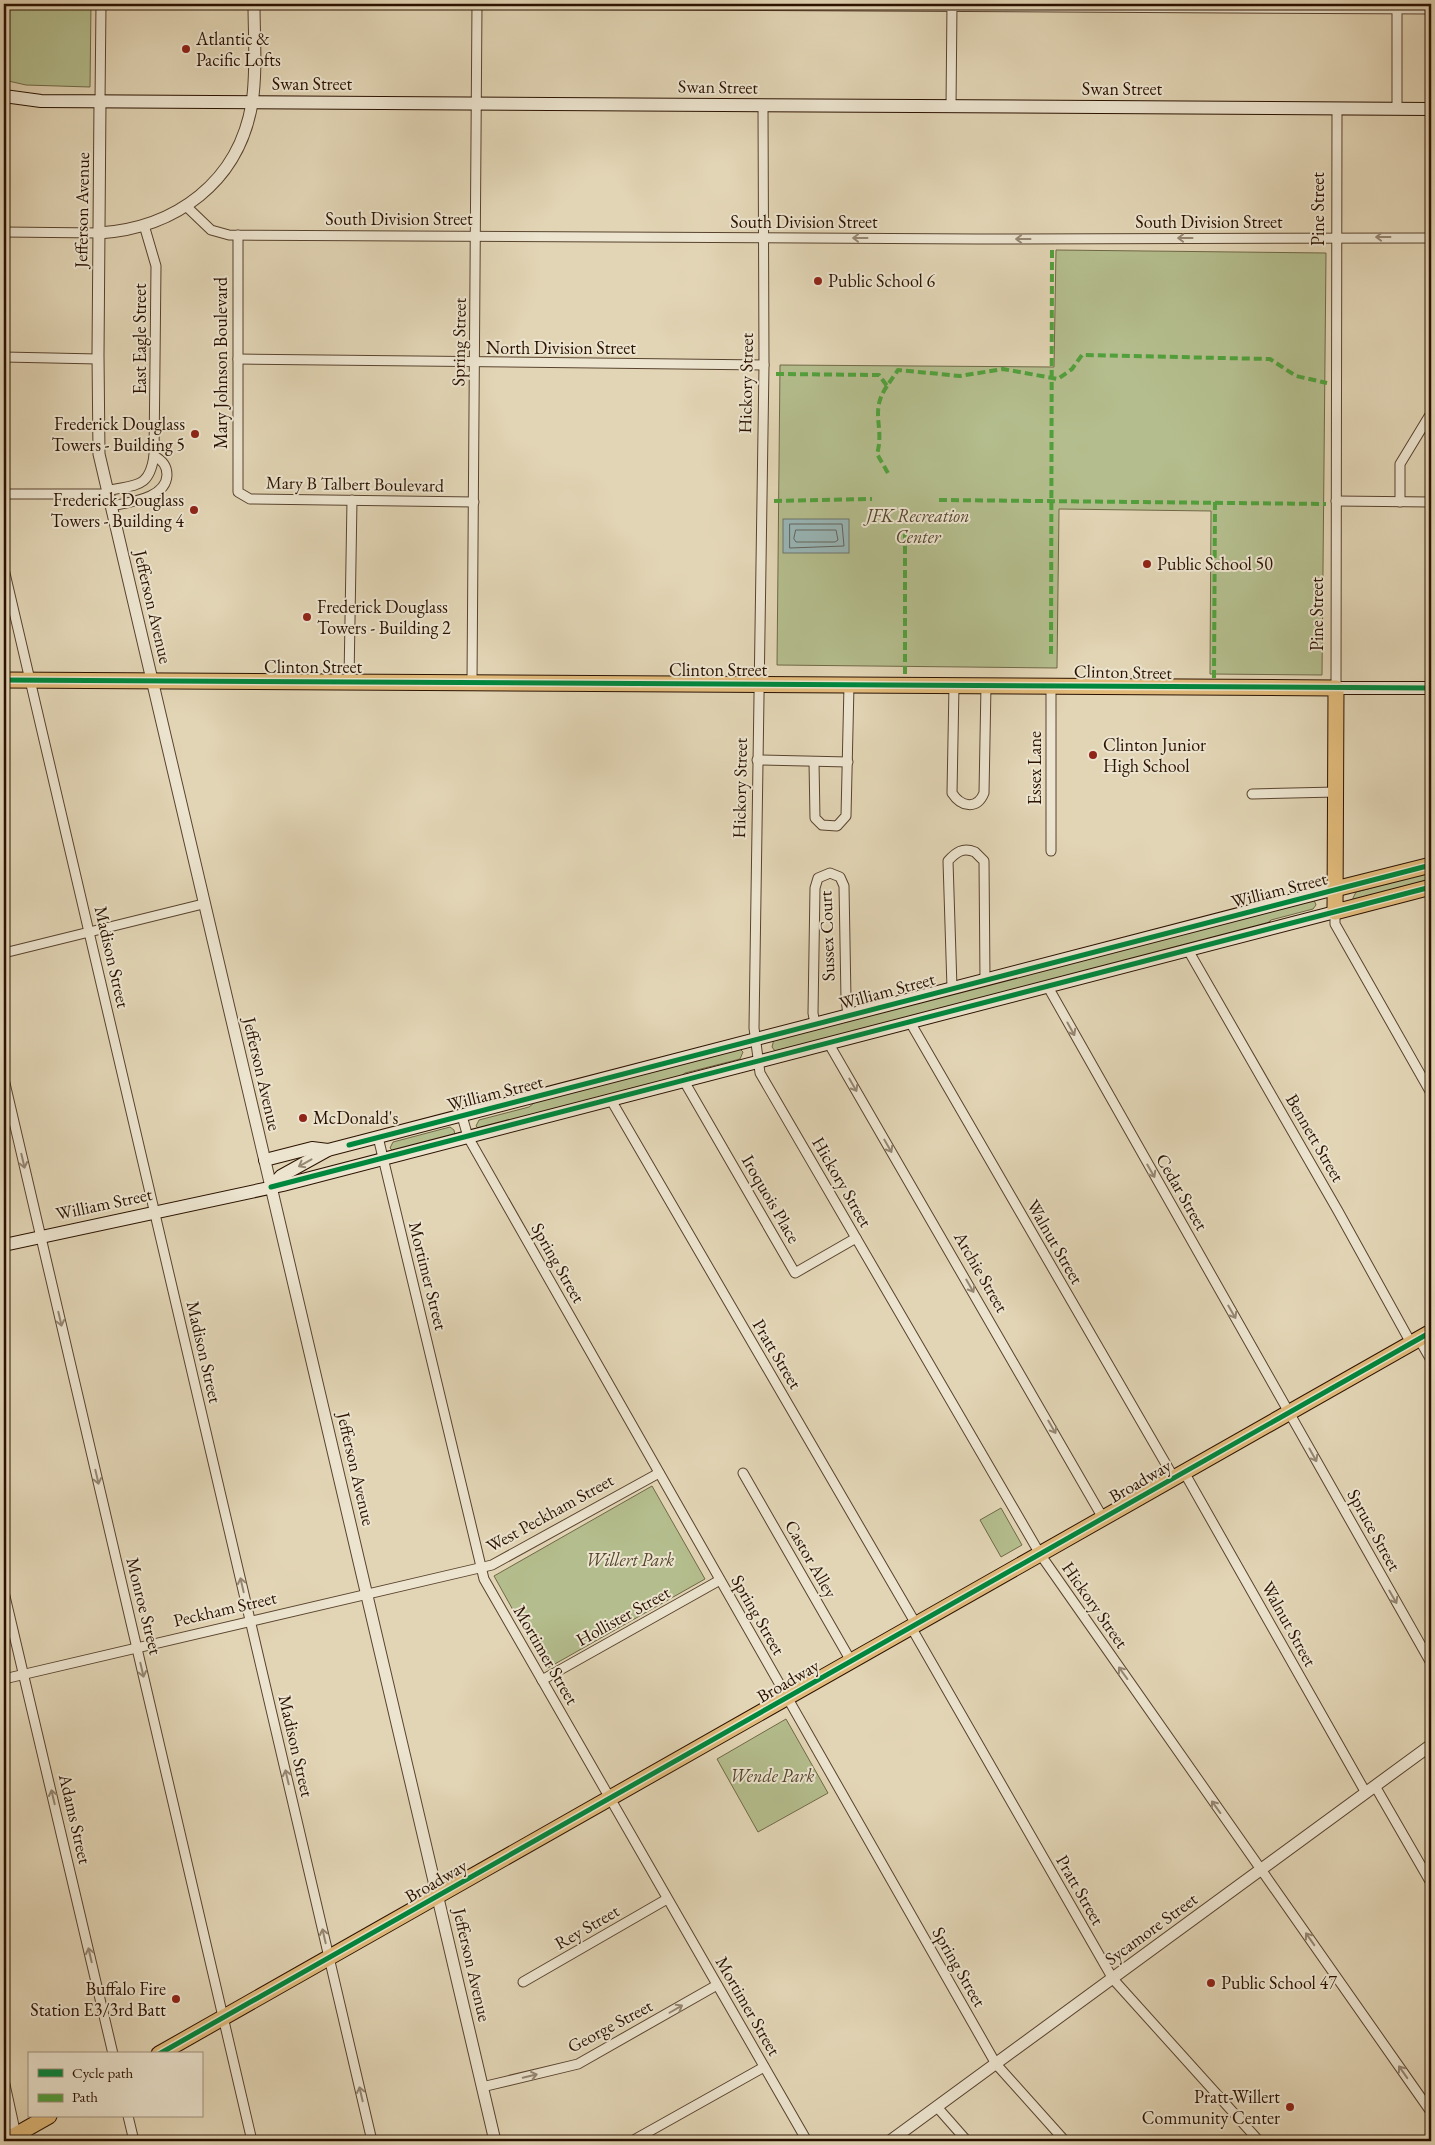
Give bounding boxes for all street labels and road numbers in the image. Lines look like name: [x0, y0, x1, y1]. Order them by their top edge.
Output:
street label: Swan Street: [272, 72, 352, 95]
street label: Swan Street: [678, 74, 759, 99]
street label: Swan Street: [1082, 77, 1162, 100]
street label: Jefferson Avenue: [69, 152, 94, 270]
street label: Pine Street: [1306, 172, 1329, 246]
street label: South Division Street: [325, 207, 473, 230]
street label: South Division Street: [730, 210, 878, 233]
street label: South Division Street: [1135, 210, 1283, 233]
street label: Mary Johnson Boulevard: [209, 276, 232, 449]
street label: East Eagle Street: [128, 283, 151, 395]
street label: Spring Street: [446, 297, 471, 386]
street label: Hickory Street: [733, 332, 758, 434]
street label: North Division Street: [486, 336, 636, 359]
street label: Mary B Talbert Boulevard: [266, 470, 445, 497]
street label: Jefferson Avenue: [129, 546, 178, 666]
street label: Pine Street: [1305, 577, 1328, 651]
street label: Clinton Street: [264, 655, 362, 678]
street label: Clinton Street: [669, 658, 767, 681]
street label: Clinton Street: [1074, 659, 1173, 684]
street label: Essex Lane: [1023, 731, 1046, 805]
street label: Hickory Street: [727, 737, 752, 839]
street label: William Street: [1229, 866, 1330, 913]
street label: Sussex Court: [813, 890, 840, 982]
street label: Madison Street: [90, 904, 135, 1010]
street label: William Street: [837, 967, 937, 1014]
street label: Jefferson Avenue: [238, 1013, 287, 1133]
street label: William Street: [445, 1069, 546, 1116]
street label: Bennett Street: [1281, 1090, 1350, 1186]
street label: Hickory Street: [807, 1132, 878, 1231]
street label: Cedar Street: [1151, 1149, 1214, 1235]
street label: Iroquois Place: [737, 1151, 806, 1247]
street label: William Street: [54, 1182, 155, 1225]
street label: Walnut Street: [1022, 1195, 1089, 1288]
street label: Mortimer Street: [404, 1219, 453, 1333]
street label: Spring Street: [526, 1219, 591, 1307]
street label: Archie Street: [949, 1226, 1014, 1317]
street label: Madison Street: [182, 1299, 227, 1405]
street label: Pratt Street: [748, 1315, 807, 1393]
street label: Jefferson Avenue: [332, 1408, 381, 1528]
street label: Broadway: [1104, 1453, 1175, 1508]
street label: West Peckham Street: [482, 1468, 618, 1557]
street label: Spruce Street: [1342, 1485, 1407, 1575]
street label: Castor Alley: [780, 1516, 843, 1602]
street label: Monroe Street: [121, 1555, 168, 1657]
street label: Hickory Street: [1057, 1557, 1134, 1653]
street label: Spring Street: [726, 1571, 791, 1659]
street label: Walnut Street: [1257, 1577, 1322, 1671]
street label: Hollister Street: [572, 1580, 674, 1651]
street label: Peckham Street: [171, 1585, 279, 1632]
street label: Mortimer Street: [509, 1601, 584, 1709]
street label: Broadway: [752, 1653, 823, 1708]
street label: Madison Street: [274, 1693, 319, 1799]
street label: Adams Street: [54, 1771, 97, 1866]
street label: Pratt Street: [1051, 1850, 1110, 1929]
street label: Broadway: [400, 1853, 471, 1908]
street label: Sycamore Street: [1100, 1887, 1202, 1970]
street label: Rey Street: [550, 1899, 623, 1954]
street label: Jefferson Avenue: [448, 1904, 497, 2024]
street label: Spring Street: [927, 1923, 992, 2011]
street label: Mortimer Street: [711, 1952, 786, 2060]
street label: George Street: [563, 1993, 656, 2058]

